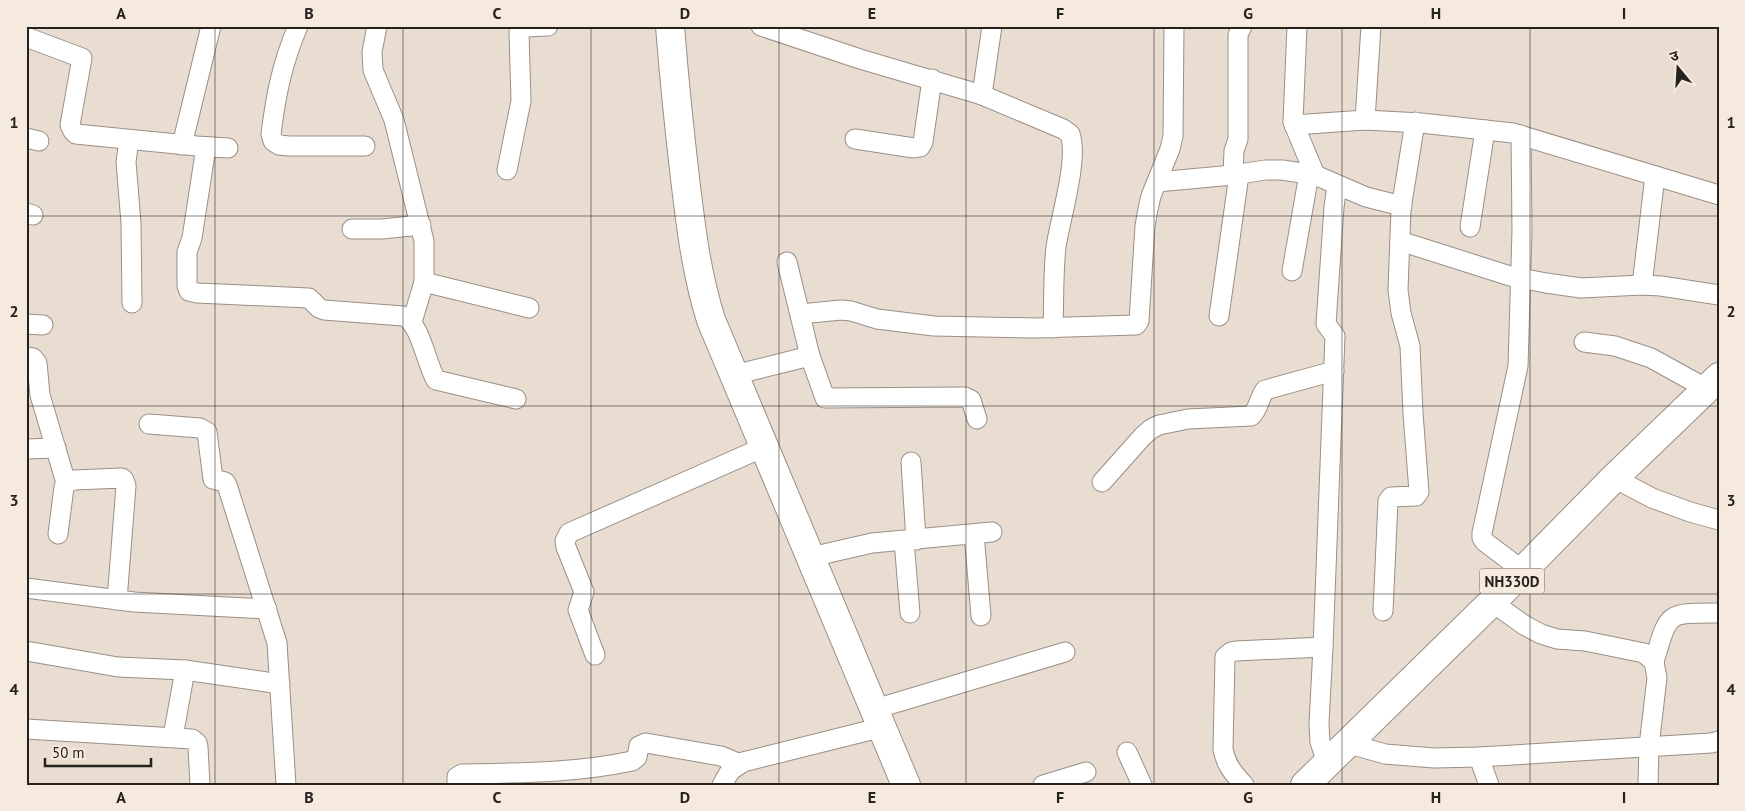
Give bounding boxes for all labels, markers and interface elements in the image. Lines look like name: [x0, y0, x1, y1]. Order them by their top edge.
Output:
text: A: [116, 3, 126, 23]
text: B: [304, 3, 314, 23]
text: C: [493, 3, 502, 23]
text: D: [680, 3, 690, 23]
text: E: [868, 3, 876, 23]
text: F: [1056, 3, 1064, 23]
text: G: [1243, 3, 1253, 23]
text: H: [1431, 3, 1441, 23]
text: I: [1622, 3, 1626, 23]
north arrow: [1652, 42, 1702, 92]
text: उ: [1667, 46, 1681, 65]
text: 1: [9, 112, 19, 132]
text: 1: [1726, 112, 1736, 132]
text: 2: [9, 301, 19, 321]
text: 2: [1726, 301, 1736, 321]
text: 3: [9, 490, 19, 510]
text: 3: [1726, 490, 1736, 510]
road number: NH330D: [1480, 568, 1544, 594]
text: 4: [9, 679, 19, 699]
text: 4: [1726, 679, 1736, 699]
scale bar: [45, 736, 151, 768]
text: 50 m: [52, 743, 85, 762]
text: A: [116, 787, 126, 807]
text: B: [304, 787, 314, 807]
text: C: [493, 787, 502, 807]
text: D: [680, 787, 690, 807]
text: E: [868, 787, 876, 807]
text: F: [1056, 787, 1064, 807]
text: G: [1243, 787, 1253, 807]
text: H: [1431, 787, 1441, 807]
text: I: [1622, 787, 1626, 807]

